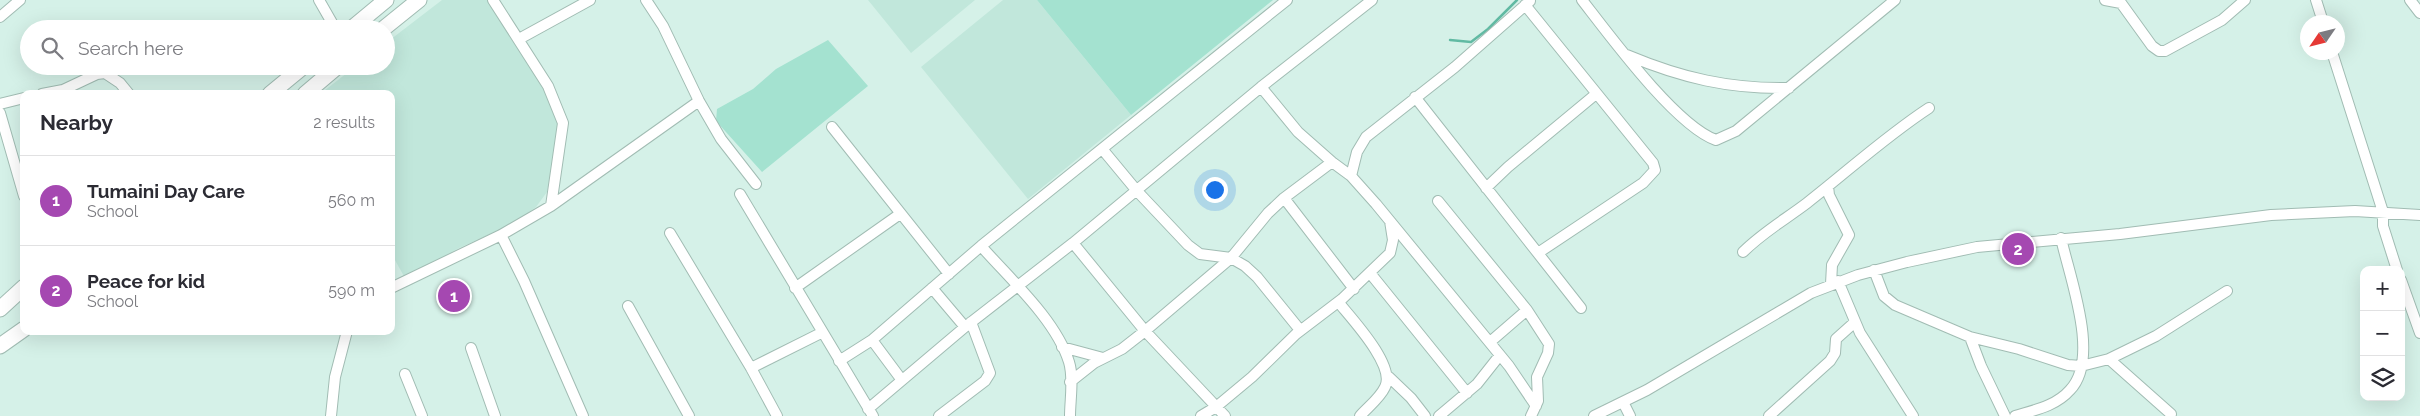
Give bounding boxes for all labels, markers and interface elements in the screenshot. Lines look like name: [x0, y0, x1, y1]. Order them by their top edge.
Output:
north arrow: [2300, 15, 2345, 60]
search box: [20, 20, 395, 75]
icon: search: [38, 34, 66, 62]
text: Search here: [78, 37, 184, 59]
text: Nearby: [40, 110, 113, 135]
text: 2 results: [313, 113, 375, 132]
your location: [1202, 177, 1228, 203]
text: Tumaini Day Care: [87, 180, 245, 202]
text: 1: [52, 191, 60, 210]
text: 560 m: [328, 191, 375, 210]
text: School: [87, 202, 138, 221]
pin: 2: [2002, 230, 2034, 268]
map controls: [2360, 266, 2405, 401]
button: +: [2360, 266, 2405, 311]
text: Peace for kid: [87, 270, 205, 292]
pin: 1: [438, 277, 470, 315]
text: 2: [51, 281, 61, 300]
text: 590 m: [328, 281, 375, 300]
text: School: [87, 292, 138, 311]
button: −: [2360, 311, 2405, 356]
button: layers: [2360, 356, 2405, 401]

